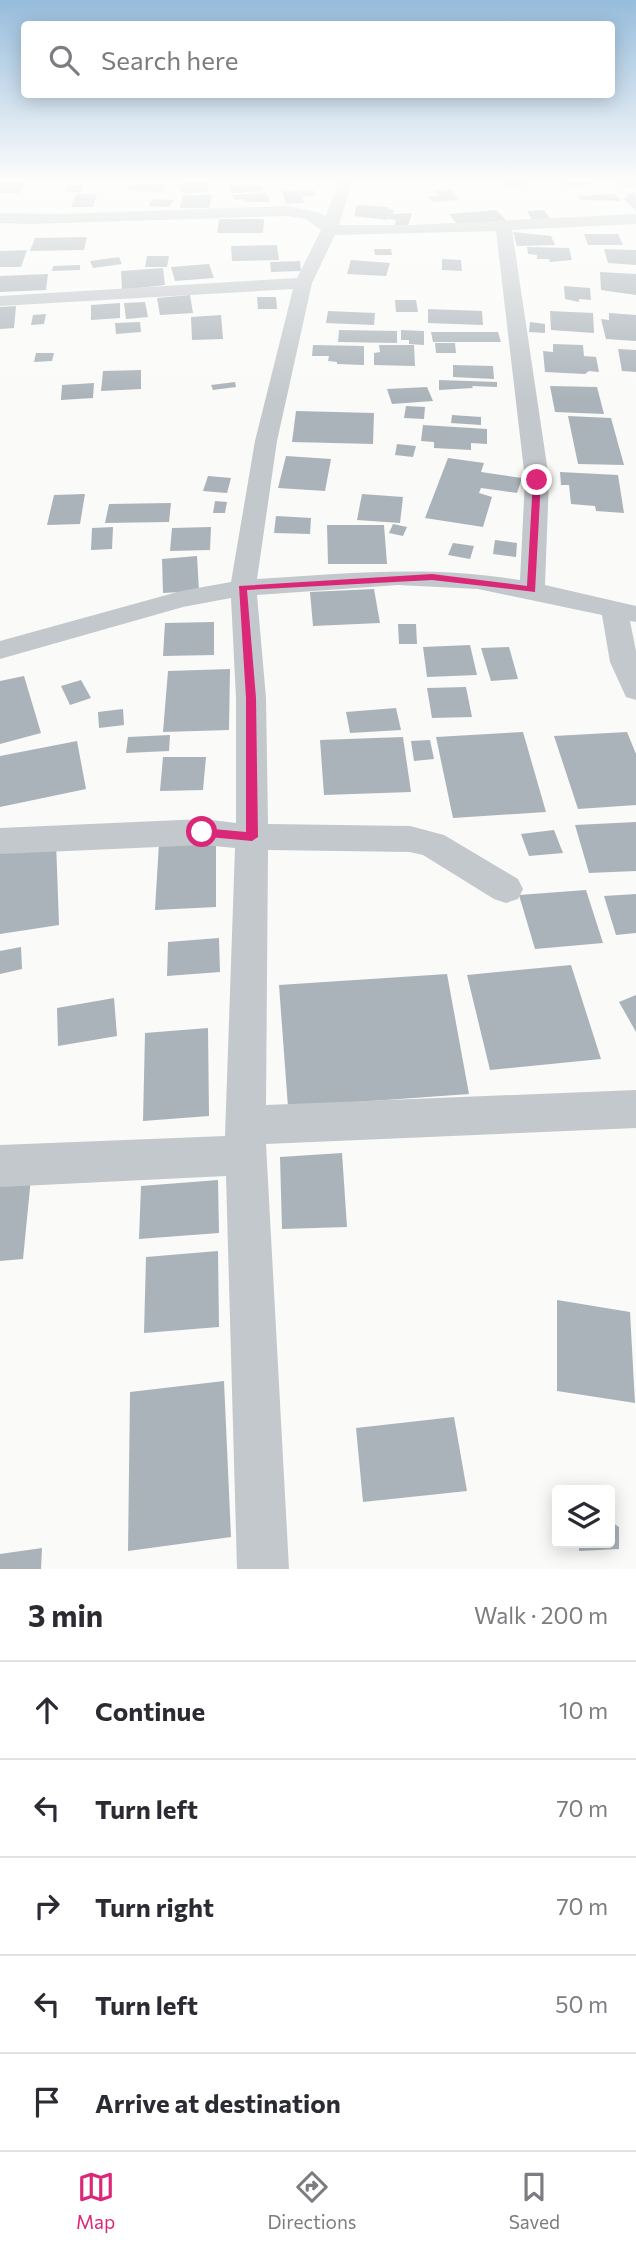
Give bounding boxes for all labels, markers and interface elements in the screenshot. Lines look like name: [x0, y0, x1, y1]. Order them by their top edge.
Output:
search box: [21, 21, 615, 98]
icon: search: [45, 41, 83, 79]
text: Search here: [101, 44, 239, 75]
route end: [521, 464, 552, 495]
route start: [186, 816, 217, 847]
map controls: [552, 1485, 615, 1548]
button: layers: [552, 1485, 615, 1548]
text: 3 min: [28, 1596, 103, 1633]
text: Walk · 200 m: [474, 1601, 608, 1629]
icon: ahead: [28, 1691, 66, 1729]
text: Continue: [95, 1695, 205, 1726]
text: 10 m: [559, 1696, 608, 1724]
icon: left: [28, 1789, 66, 1827]
text: Turn left: [95, 1793, 198, 1824]
text: 70 m: [556, 1794, 608, 1822]
icon: right: [28, 1887, 66, 1925]
text: Turn right: [95, 1891, 214, 1922]
text: 70 m: [556, 1892, 608, 1920]
icon: left: [28, 1985, 66, 2023]
text: Turn left: [95, 1989, 198, 2020]
text: 50 m: [555, 1990, 608, 2018]
icon: arrive: [28, 2083, 66, 2121]
text: Arrive at destination: [95, 2087, 341, 2118]
tab: Map: [76, 2168, 115, 2233]
tab: Directions: [267, 2168, 357, 2233]
tab: Saved: [509, 2168, 560, 2233]

